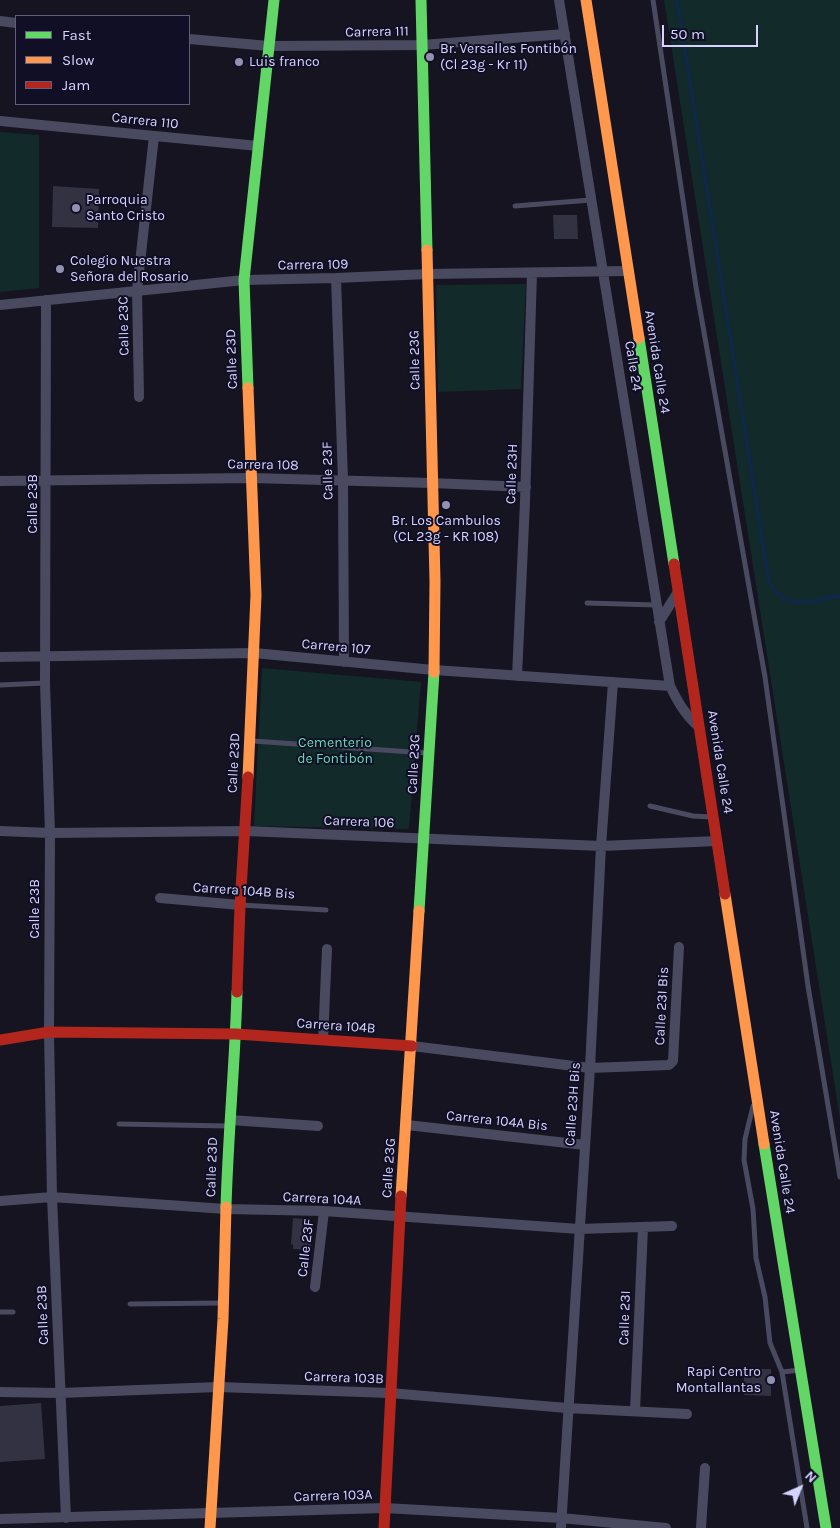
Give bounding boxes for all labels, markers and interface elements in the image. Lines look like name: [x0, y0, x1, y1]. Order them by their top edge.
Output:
legend: [15, 15, 190, 105]
scale bar: [665, 15, 761, 47]
street label: Carrera 111: [345, 23, 409, 41]
text: 50 m: [670, 25, 705, 43]
text: Fast: [62, 26, 91, 44]
place label: Br. Versalles Fontibón (Cl 23g - Kr 11): [440, 41, 577, 74]
text: Slow: [62, 51, 94, 69]
marker: Br. Versalles Fontibón (Cl 23g - Kr 11): [424, 51, 436, 63]
place label: Luis franco: [249, 54, 320, 70]
marker: Luis franco: [233, 56, 245, 68]
text: Jam: [62, 76, 90, 94]
street label: Carrera 110: [111, 109, 179, 133]
place label: Parroquia Santo Cristo: [86, 192, 165, 224]
marker: Parroquia Santo Cristo: [70, 202, 82, 214]
place label: Colegio Nuestra Señora del Rosario: [70, 253, 189, 286]
street label: Carrera 109: [277, 256, 349, 274]
marker: Colegio Nuestra Señora del Rosario: [54, 263, 66, 275]
street label: Calle 23C: [115, 296, 133, 356]
street label: Avenida Calle 24: [641, 309, 673, 415]
street label: Calle 23D: [223, 329, 241, 389]
street label: Calle 23G: [406, 330, 424, 390]
street label: Calle 24: [621, 340, 645, 392]
street label: Calle 23F: [319, 442, 337, 500]
street label: Calle 23H: [503, 444, 521, 504]
street label: Carrera 108: [227, 456, 299, 474]
street label: Calle 23B: [25, 474, 41, 534]
marker: Br. Los Cambulos (CL 23g - KR 108): [440, 499, 452, 511]
place label: Br. Los Cambulos (CL 23g - KR 108): [391, 513, 501, 546]
street label: Carrera 107: [301, 636, 371, 658]
street label: Avenida Calle 24: [704, 709, 736, 815]
street label: Calle 23D: [224, 732, 244, 794]
street label: Calle 23G: [404, 734, 424, 794]
park label: Cementerio de Fontibón: [297, 735, 373, 768]
street label: Carrera 106: [323, 812, 395, 832]
street label: Calle 23B: [27, 879, 43, 939]
street label: Carrera 104B Bis: [192, 879, 296, 903]
street label: Calle 23I Bis: [652, 966, 672, 1046]
street label: Carrera 104B: [296, 1015, 376, 1037]
street label: Calle 23H Bis: [562, 1062, 584, 1146]
street label: Carrera 104A Bis: [445, 1107, 549, 1135]
street label: Avenida Calle 24: [766, 1109, 798, 1215]
street label: Calle 23D: [203, 1137, 221, 1197]
street label: Calle 23G: [379, 1137, 399, 1199]
street label: Carrera 104A: [282, 1189, 362, 1209]
street label: Calle 23F: [294, 1218, 318, 1278]
street label: Calle 23B: [34, 1285, 52, 1345]
street label: Calle 23I: [616, 1290, 634, 1346]
place label: Rapi Centro Montallantas: [676, 1364, 761, 1396]
street label: Carrera 103B: [304, 1368, 384, 1388]
marker: Rapi Centro Montallantas: [765, 1374, 777, 1386]
north arrow: [775, 1463, 825, 1513]
text: N: [801, 1467, 820, 1486]
street label: Carrera 103A: [293, 1486, 373, 1506]

